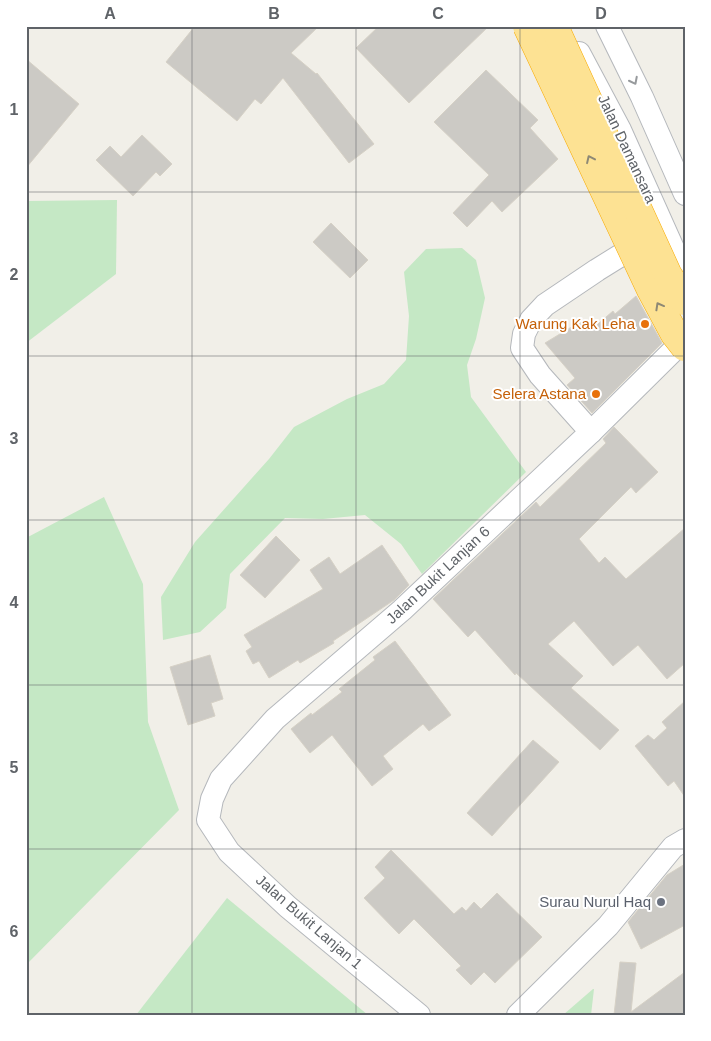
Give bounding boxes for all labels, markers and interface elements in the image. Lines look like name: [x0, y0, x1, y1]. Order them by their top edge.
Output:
text: A: [104, 5, 116, 22]
text: B: [268, 5, 280, 22]
text: C: [432, 5, 444, 22]
text: D: [595, 5, 607, 22]
one-way arrow: [628, 76, 638, 85]
street label: Jalan Damansara: [595, 92, 660, 206]
text: 1: [10, 101, 19, 118]
one-way arrow: [585, 155, 596, 164]
text: 2: [10, 266, 19, 283]
one-way arrow: [655, 302, 665, 311]
place label: Warung Kak Leha: [515, 315, 636, 332]
marker: Warung Kak Leha: [639, 318, 651, 330]
place label: Selera Astana: [493, 385, 587, 402]
marker: Selera Astana: [590, 388, 602, 400]
text: 3: [10, 430, 19, 447]
street label: Jalan Bukit Lanjan 6: [382, 522, 493, 627]
text: 4: [10, 594, 19, 611]
text: 5: [10, 759, 19, 776]
street label: Jalan Bukit Lanjan 1: [253, 871, 366, 972]
place label: Surau Nurul Haq: [539, 893, 651, 910]
marker: Surau Nurul Haq: [655, 896, 667, 908]
text: 6: [10, 923, 19, 940]

